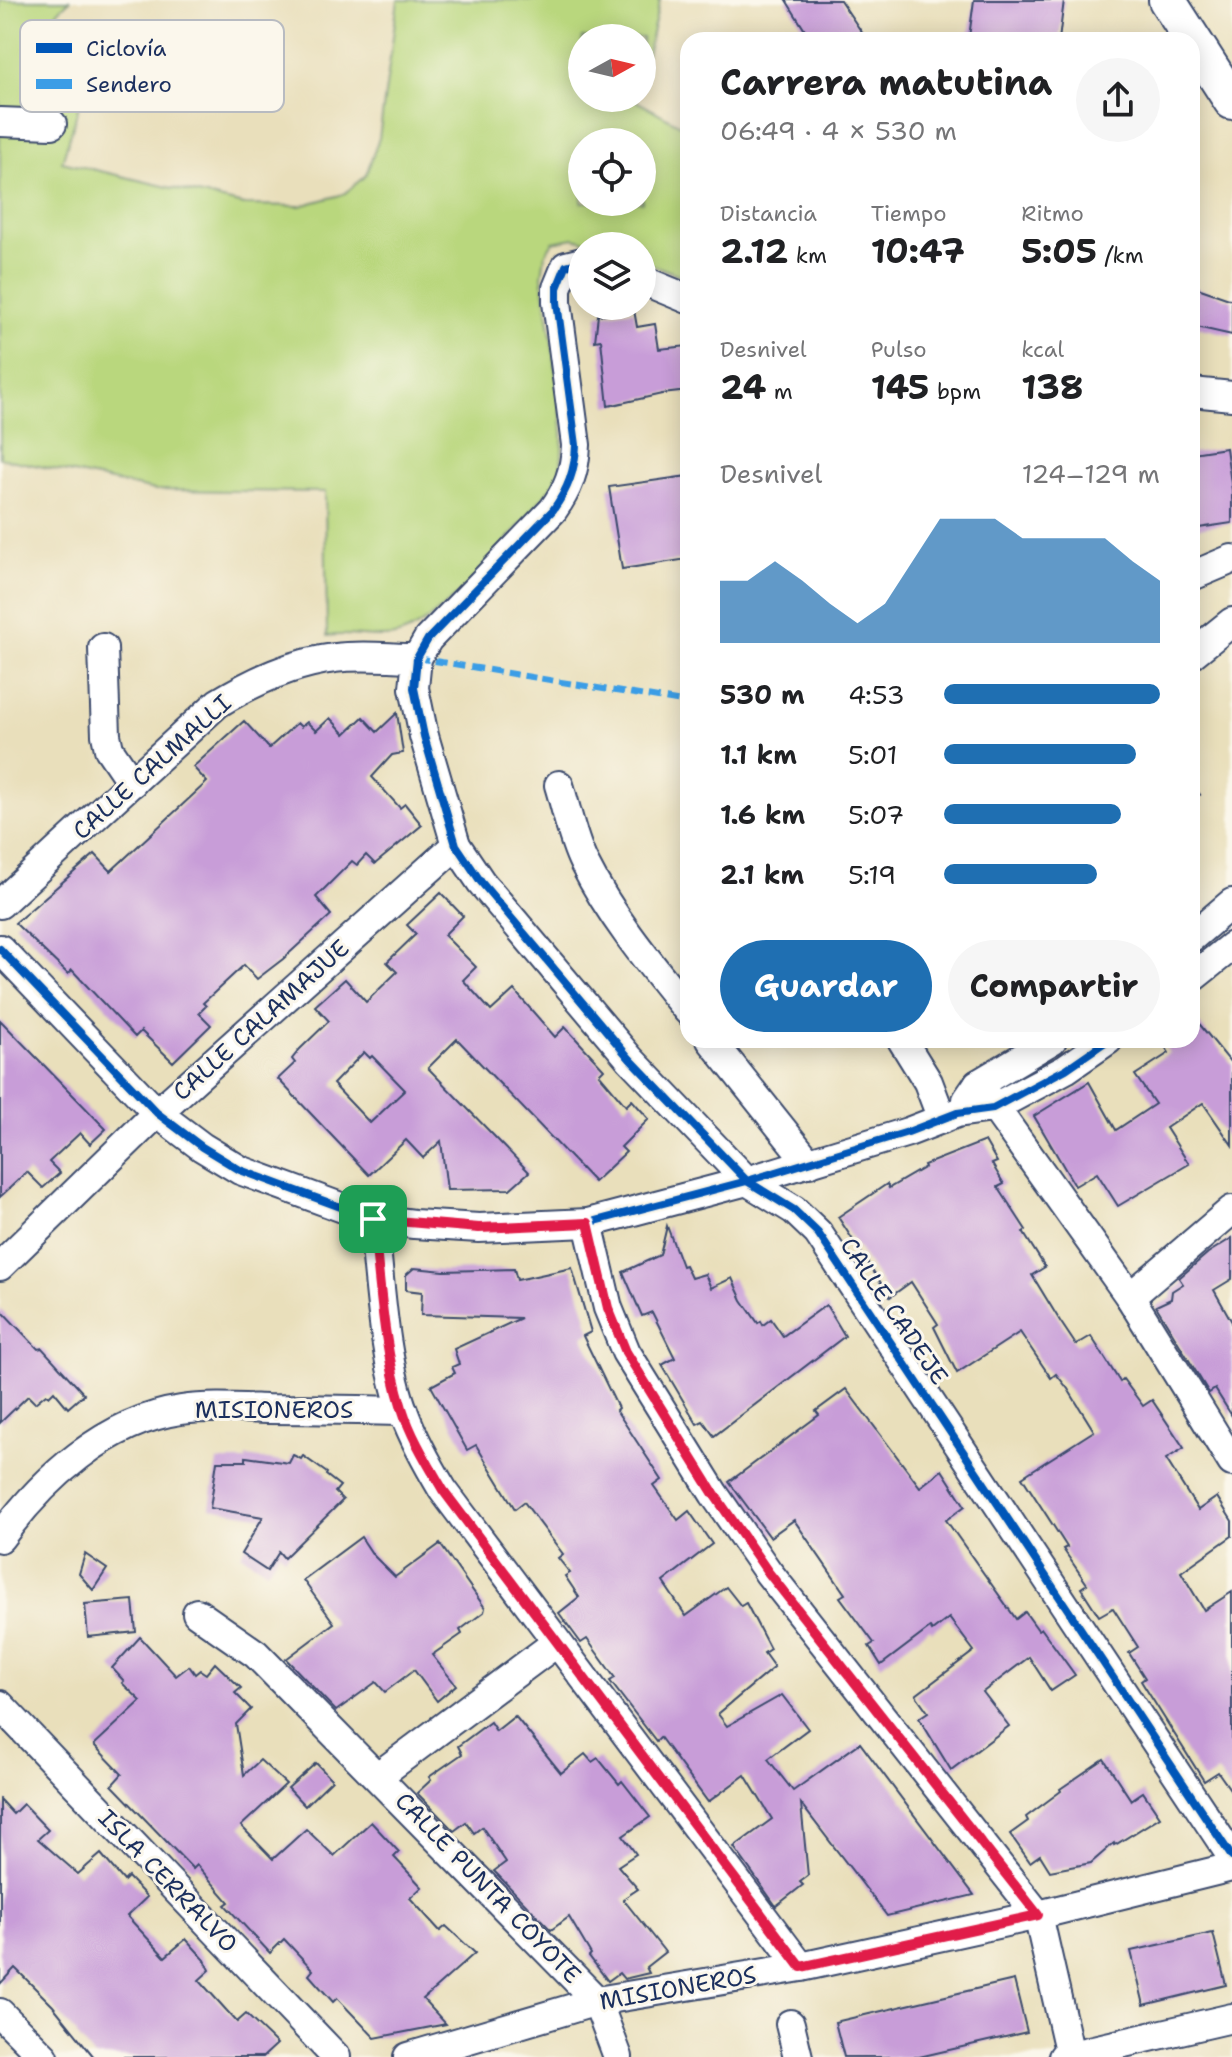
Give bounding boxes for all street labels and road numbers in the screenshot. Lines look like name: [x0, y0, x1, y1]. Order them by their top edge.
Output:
street label: CALLE CALMALLI: [66, 687, 238, 847]
street label: CALLE CALAMAJUE: [166, 932, 356, 1108]
street label: CALLE CADEJE: [833, 1231, 955, 1391]
street label: MISIONEROS: [195, 1394, 353, 1426]
street label: CALLE PUNTA COYOTE: [388, 1785, 588, 1991]
street label: ISLA CERRALVO: [91, 1802, 245, 1960]
street label: MISIONEROS: [597, 1958, 759, 2018]

